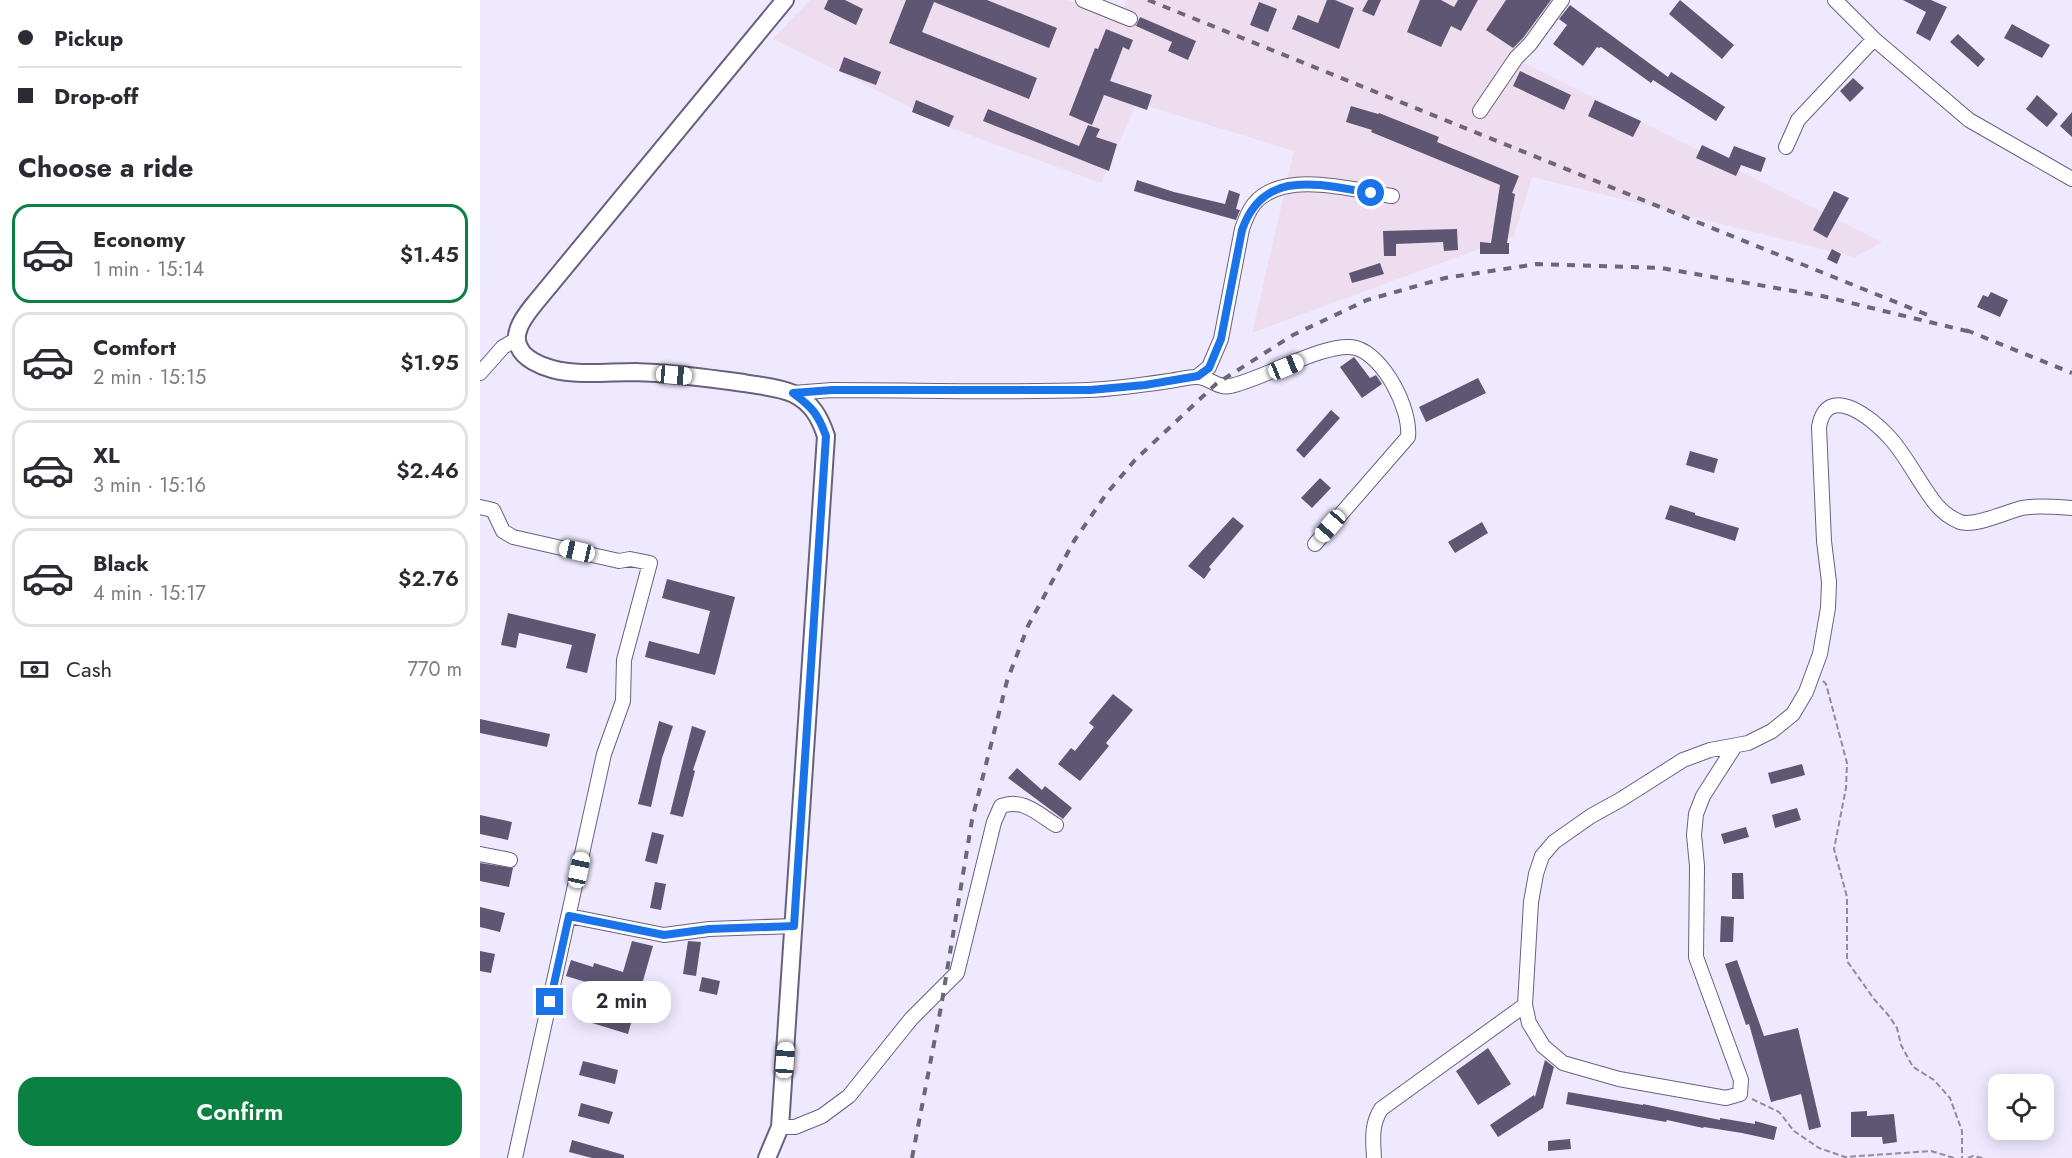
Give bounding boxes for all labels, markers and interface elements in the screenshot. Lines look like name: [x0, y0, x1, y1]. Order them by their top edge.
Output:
text: Pickup: [54, 22, 123, 54]
text: Drop-off: [54, 80, 138, 112]
text: Choose a ride: [18, 148, 193, 187]
route start: [1357, 179, 1384, 206]
text: Economy: [93, 223, 185, 255]
icon: car: [21, 227, 75, 281]
text: $1.45: [400, 238, 459, 270]
text: 1 min · 15:14: [93, 255, 204, 284]
text: Comfort: [93, 331, 176, 363]
icon: car: [21, 335, 75, 389]
text: $1.95: [400, 346, 459, 378]
car: [1266, 352, 1306, 382]
text: 2 min · 15:15: [93, 363, 206, 392]
car: [655, 364, 693, 386]
text: XL: [93, 439, 120, 471]
icon: car: [21, 443, 75, 497]
text: $2.46: [396, 454, 459, 486]
text: 3 min · 15:16: [93, 471, 206, 500]
car: [1311, 507, 1349, 545]
car: [557, 538, 597, 564]
text: Black: [93, 547, 149, 579]
icon: car: [21, 551, 75, 605]
text: $2.76: [398, 562, 459, 594]
text: 4 min · 15:17: [93, 579, 206, 608]
icon: cash: [18, 653, 51, 686]
text: Cash: [66, 653, 112, 685]
text: 770 m: [407, 655, 462, 684]
car: [566, 851, 592, 889]
callout: 2 min: [571, 981, 670, 1023]
text: 2 min: [596, 987, 647, 1016]
route end: [536, 988, 563, 1015]
car: [775, 1041, 795, 1079]
map controls: [1988, 1074, 2054, 1140]
button: locate: [1988, 1074, 2054, 1140]
button: Confirm: [18, 1077, 462, 1146]

